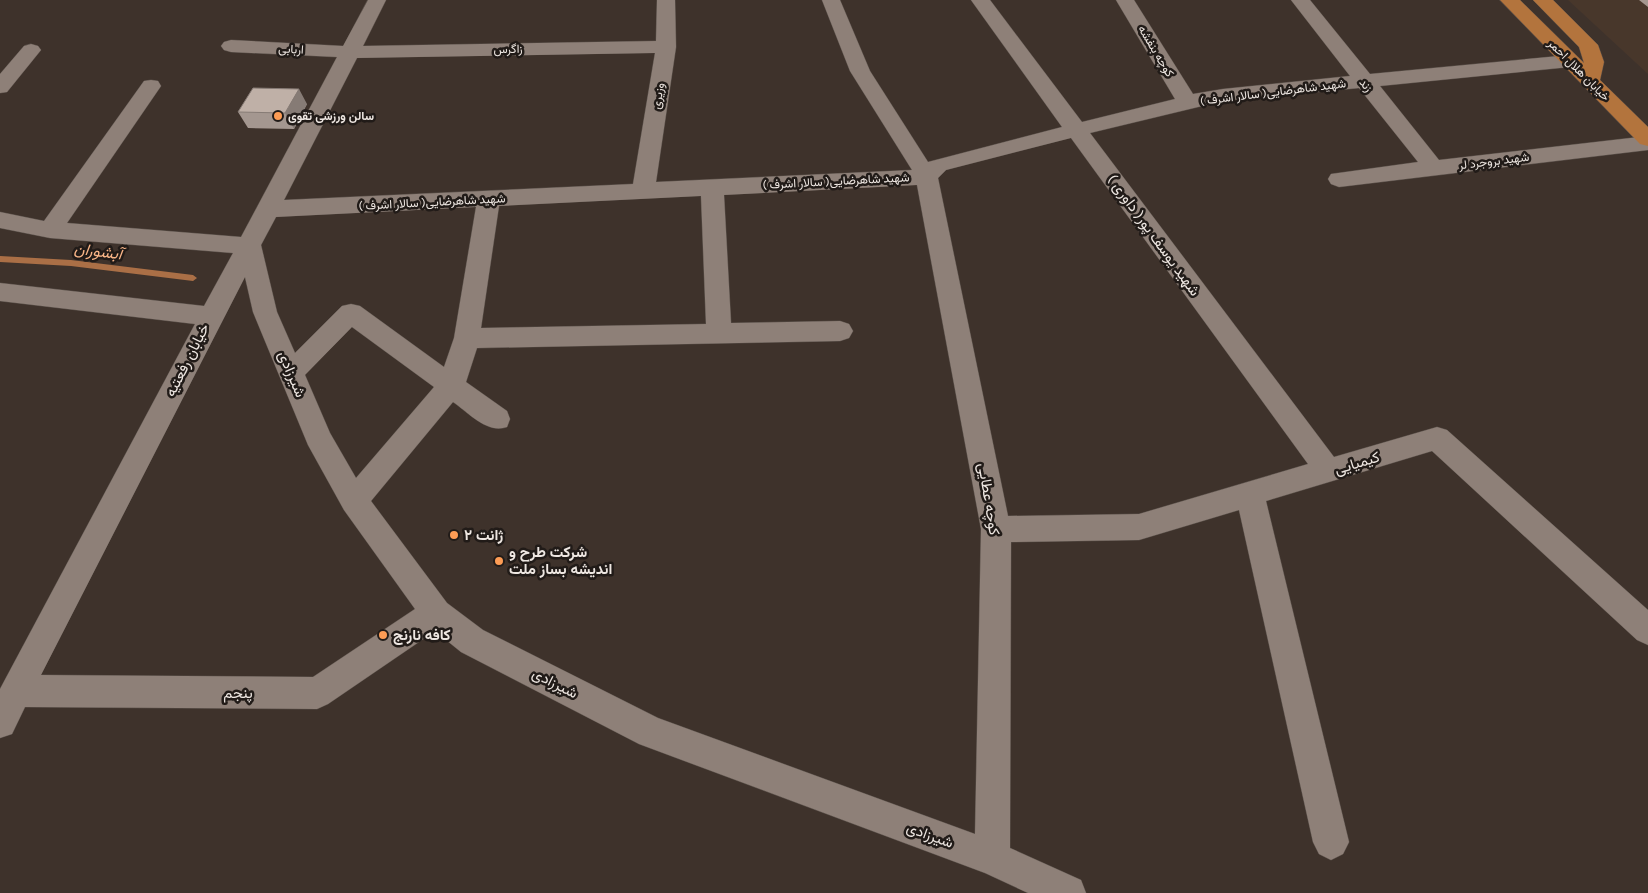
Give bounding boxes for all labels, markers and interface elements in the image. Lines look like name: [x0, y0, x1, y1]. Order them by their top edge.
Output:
street label: کوچه بنفشه: [1134, 23, 1177, 80]
street label: خیابان هلال احمر: [1544, 35, 1613, 105]
street label: اربابی: [278, 41, 304, 58]
street label: زاگرس: [493, 42, 523, 57]
street label: شهید شاهرضایی( سالار اشرف ): [1199, 76, 1347, 109]
street label: زند: [1356, 76, 1376, 95]
street label: وزیری: [649, 82, 668, 110]
place label: سالن ورزشی تقوی: [288, 109, 375, 124]
marker: سالن ورزشی تقوی: [272, 110, 284, 122]
street label: شهید بروجرد لر: [1457, 150, 1530, 173]
street label: شهید شاهرضایی( سالار اشرف ): [762, 170, 910, 193]
street label: شهید یوسف پور( داوری ): [1103, 171, 1204, 300]
street label: شهید شاهرضایی( سالار اشرف ): [358, 191, 506, 214]
water label: آبشوران: [73, 239, 127, 265]
street label: خیابان رفعتیه: [161, 320, 213, 400]
street label: شیرزادی: [273, 348, 310, 400]
street label: کیمیایی: [1332, 447, 1382, 479]
street label: کوچه عطایی: [973, 462, 1004, 537]
place label: ژانت ۲: [464, 526, 504, 544]
marker: ژانت ۲: [448, 529, 460, 541]
place label: شرکت طرح و اندیشه بساز ملت: [509, 543, 612, 578]
marker: شرکت طرح و اندیشه بساز ملت: [493, 555, 505, 567]
place label: کافه نارنج: [393, 626, 451, 645]
marker: کافه نارنج: [377, 629, 389, 641]
street label: شیرزادی: [529, 664, 581, 703]
street label: پنجم: [223, 684, 253, 703]
street label: شیرزادی: [904, 818, 956, 853]

